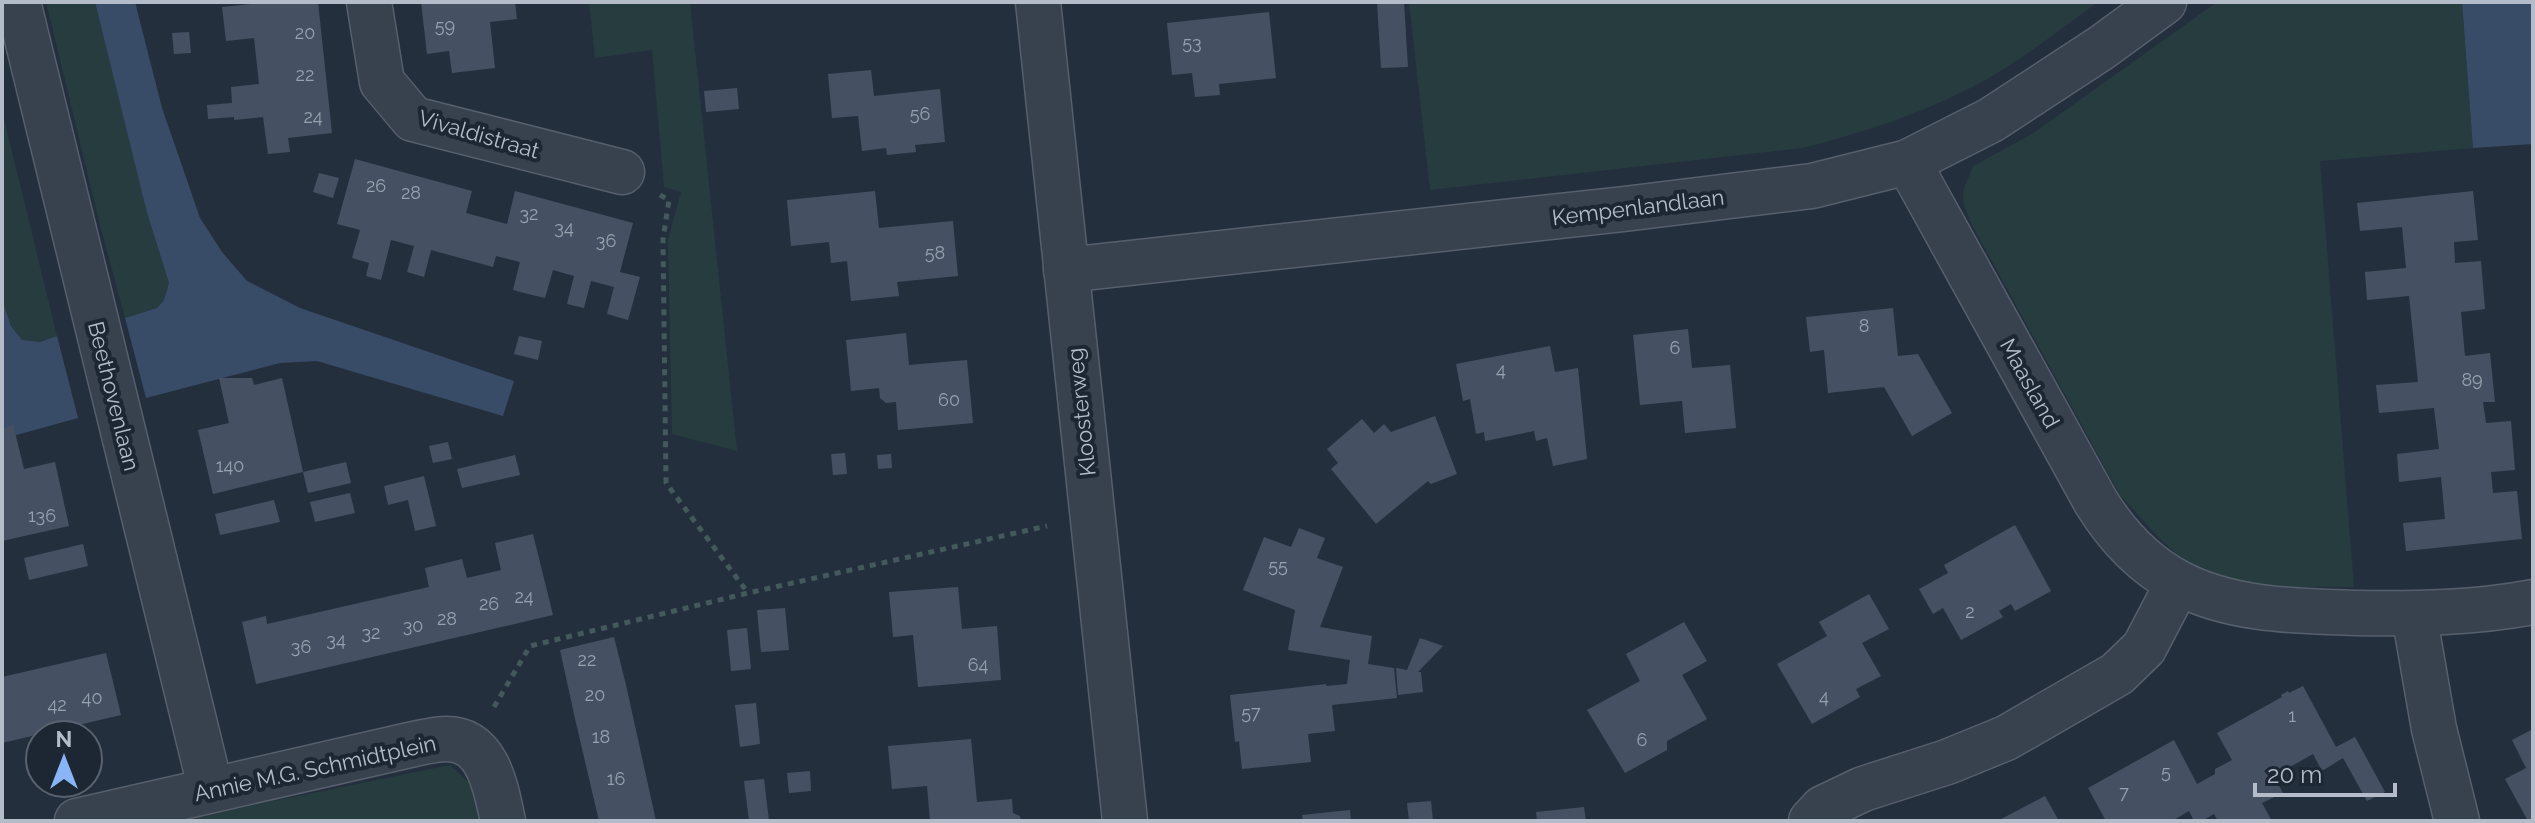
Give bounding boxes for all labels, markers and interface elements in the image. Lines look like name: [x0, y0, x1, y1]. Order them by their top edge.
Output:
house number: 59: [435, 15, 455, 36]
house number: 20: [295, 22, 315, 43]
house number: 53: [1182, 32, 1202, 53]
house number: 22: [296, 64, 314, 85]
house number: 56: [910, 103, 930, 124]
street label: Vivaldistraat: [416, 104, 543, 164]
house number: 24: [303, 106, 323, 127]
house number: 26: [366, 175, 386, 196]
house number: 28: [401, 182, 421, 203]
street label: Kempenlandlaan: [1550, 184, 1726, 230]
house number: 32: [520, 203, 539, 224]
house number: 34: [554, 217, 574, 238]
house number: 36: [596, 230, 616, 251]
house number: 58: [925, 242, 945, 263]
house number: 8: [1859, 315, 1869, 336]
street label: Beethovenlaan: [83, 319, 145, 473]
street label: Maasland: [1995, 334, 2065, 432]
house number: 6: [1670, 337, 1681, 358]
street label: Kloosterweg: [1061, 347, 1101, 477]
house number: 4: [1496, 359, 1506, 380]
house number: 89: [2461, 369, 2483, 390]
house number: 60: [938, 389, 960, 410]
house number: 140: [216, 455, 244, 476]
house number: 136: [28, 505, 56, 526]
house number: 55: [1268, 555, 1288, 576]
house number: 24: [514, 586, 534, 607]
house number: 26: [479, 593, 499, 614]
house number: 2: [1965, 601, 1975, 622]
house number: 28: [437, 608, 457, 629]
house number: 30: [403, 615, 423, 636]
house number: 32: [362, 622, 381, 643]
house number: 34: [326, 629, 346, 650]
house number: 36: [291, 636, 311, 657]
house number: 22: [578, 649, 596, 670]
house number: 64: [968, 654, 989, 675]
house number: 20: [585, 684, 605, 705]
house number: 4: [1819, 686, 1829, 707]
house number: 40: [82, 687, 102, 708]
house number: 42: [47, 694, 67, 715]
house number: 57: [1241, 702, 1261, 723]
house number: 1: [2288, 705, 2296, 726]
north arrow: [24, 719, 104, 799]
text: N: [56, 726, 72, 752]
house number: 18: [592, 726, 610, 747]
house number: 6: [1637, 729, 1648, 750]
street label: Annie M.G. Schmidtplein: [192, 730, 438, 806]
scale bar: [2255, 747, 2395, 797]
text: 20 m: [2267, 760, 2322, 789]
house number: 5: [2161, 761, 2171, 782]
house number: 16: [607, 768, 625, 789]
house number: 7: [2119, 782, 2129, 803]

